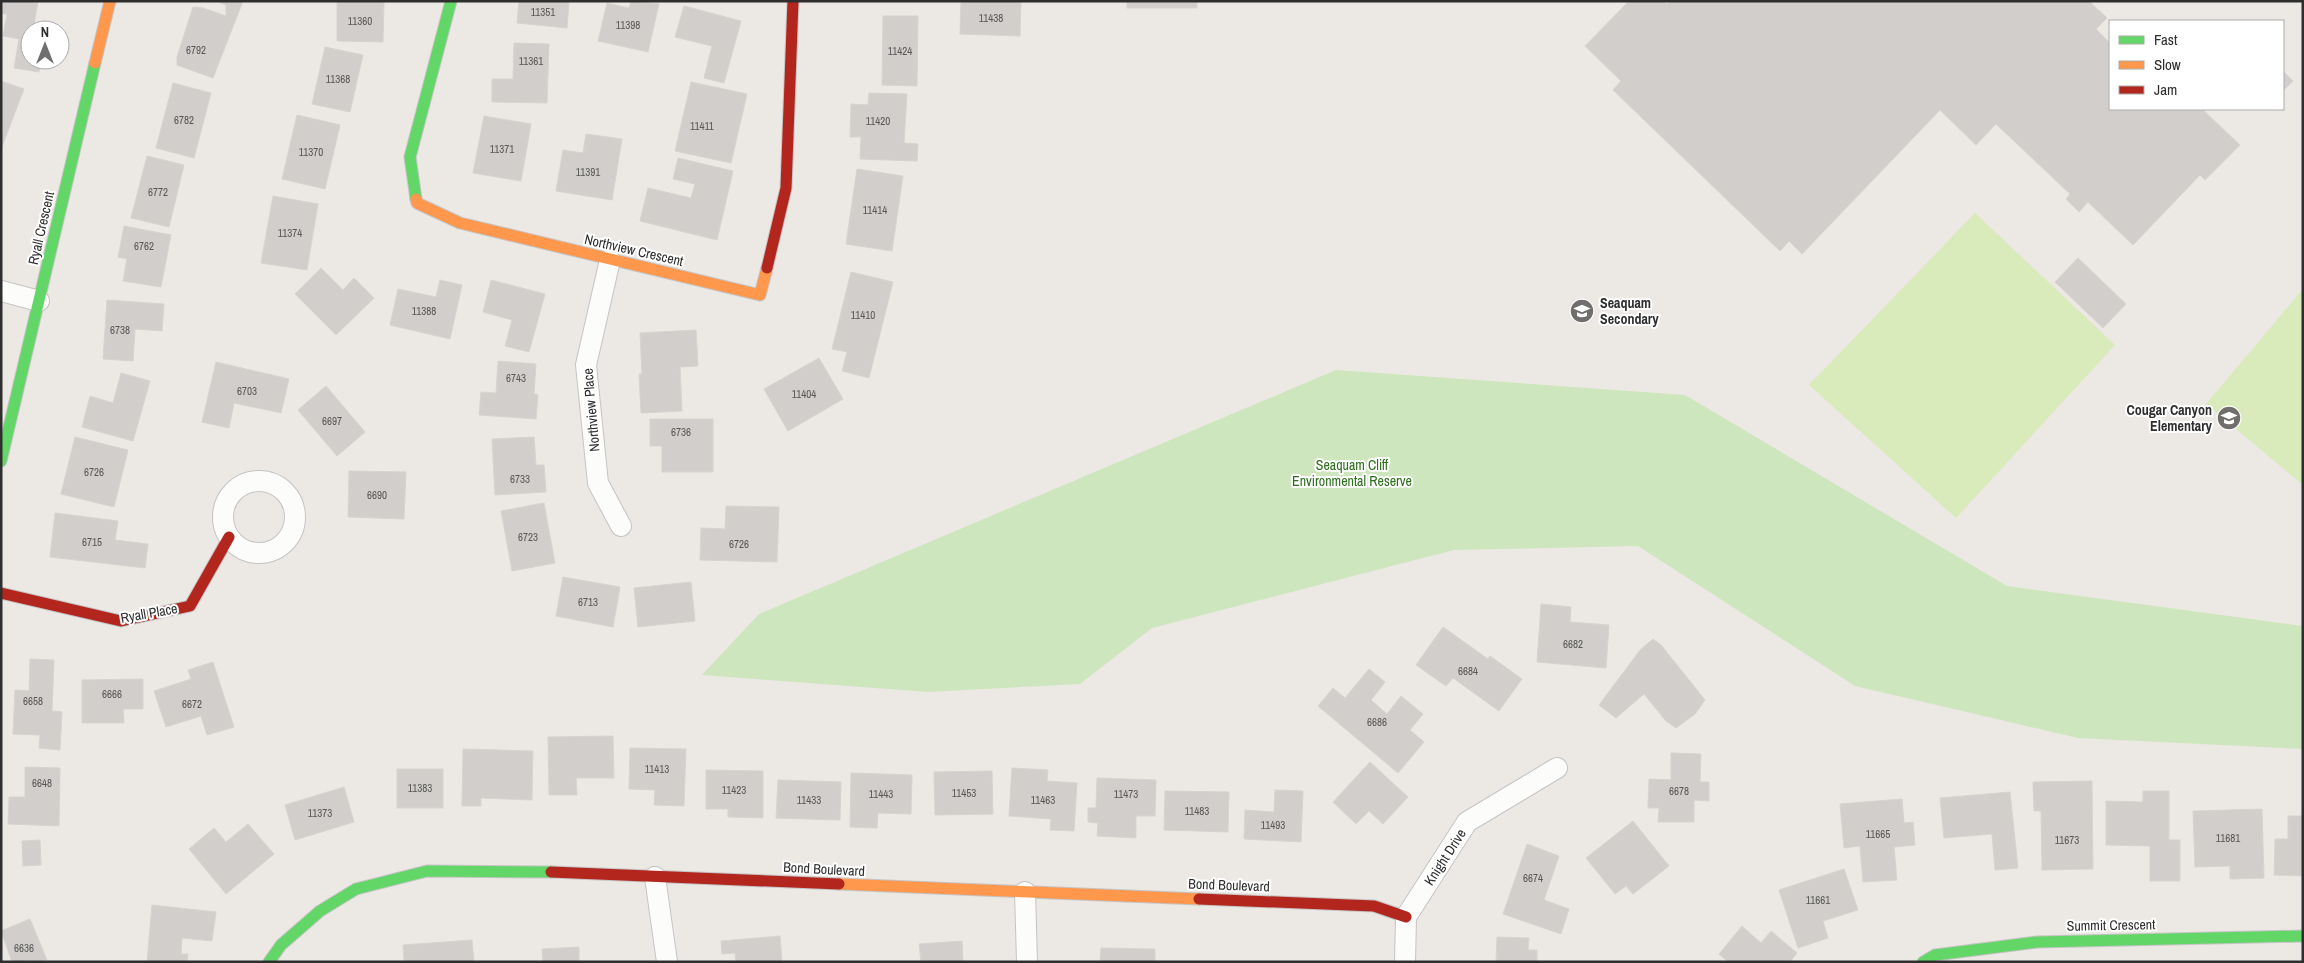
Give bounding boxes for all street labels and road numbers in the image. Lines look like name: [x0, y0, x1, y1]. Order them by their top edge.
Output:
street label: Ryall Crescent: [24, 190, 58, 266]
street label: Northview Crescent: [583, 230, 685, 270]
street label: Northview Place: [578, 368, 604, 452]
street label: Ryall Place: [119, 599, 179, 627]
street label: Knight Drive: [1420, 825, 1470, 889]
street label: Bond Boulevard: [783, 858, 865, 880]
street label: Bond Boulevard: [1188, 875, 1270, 895]
street label: Summit Crescent: [2067, 915, 2155, 935]

